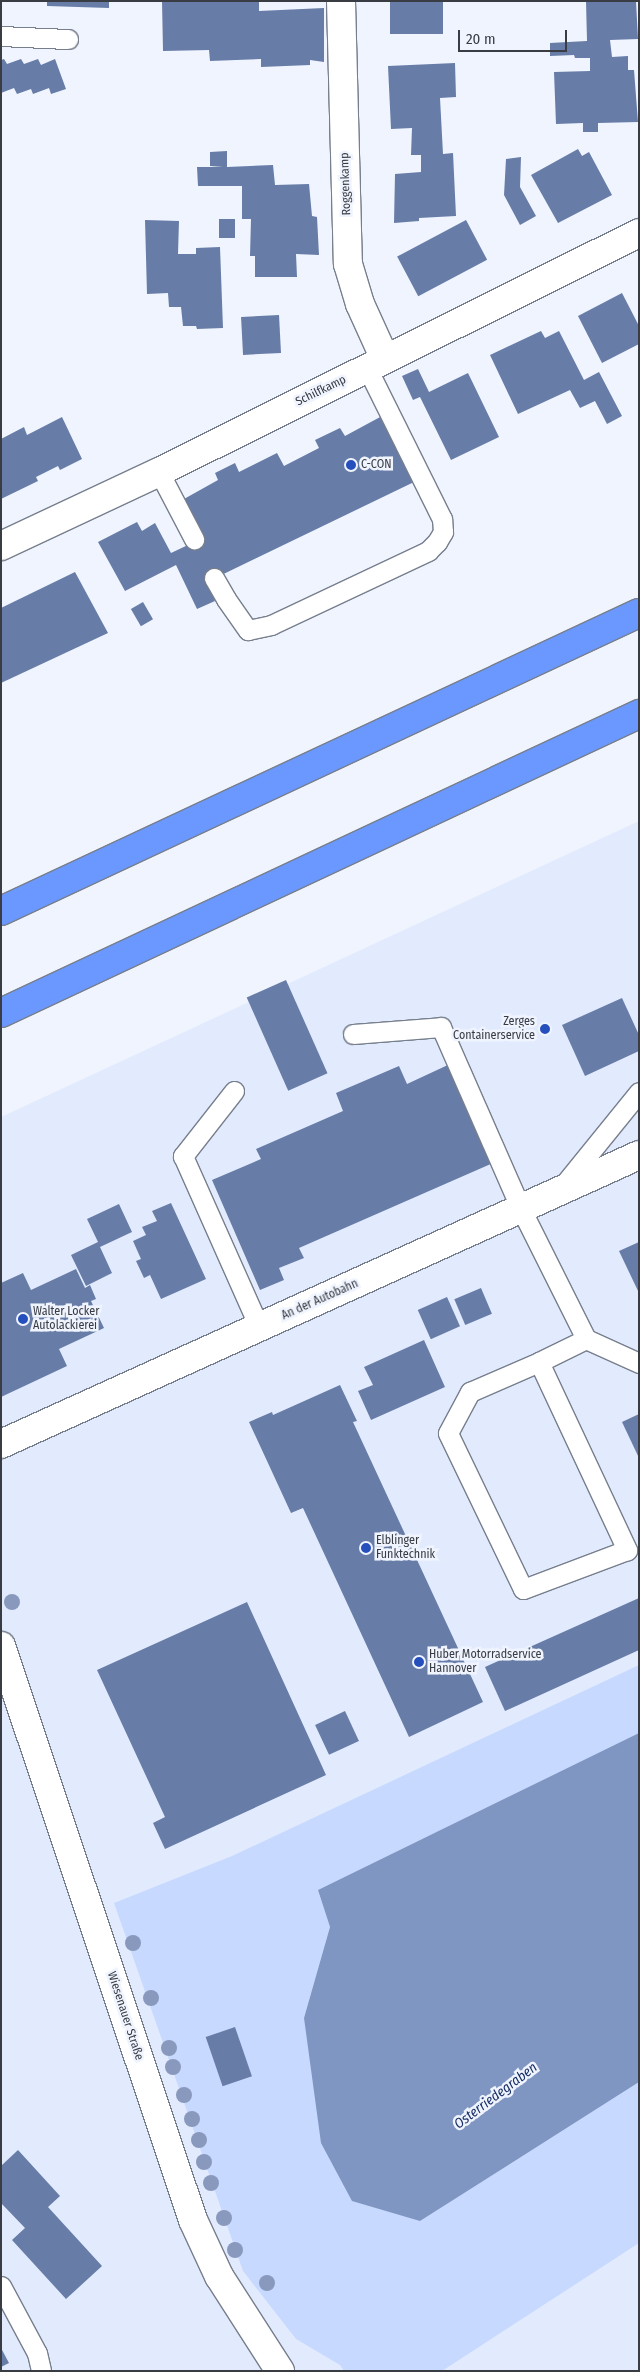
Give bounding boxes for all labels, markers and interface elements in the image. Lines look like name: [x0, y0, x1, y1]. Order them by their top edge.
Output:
scale bar: [460, 20, 569, 52]
text: 20 m: [466, 30, 496, 48]
street label: Roggenkamp: [338, 152, 354, 216]
street label: Schilfkamp: [293, 373, 349, 409]
place label: C-CON: [361, 458, 391, 472]
marker: C-CON: [345, 459, 357, 471]
place label: Zerges Containerservice: [453, 1015, 535, 1043]
marker: Zerges Containerservice: [539, 1023, 551, 1035]
street label: An der Autobahn: [279, 1277, 361, 1323]
place label: Walter Locker Autolackierei: [33, 1305, 99, 1333]
marker: Walter Locker Autolackierei: [17, 1313, 29, 1325]
place label: Elblinger Funktechnik: [376, 1534, 435, 1562]
marker: Elblinger Funktechnik: [360, 1542, 372, 1554]
place label: Huber Motorradservice Hannover: [429, 1648, 542, 1676]
marker: Huber Motorradservice Hannover: [413, 1656, 425, 1668]
street label: Wiesenauer Straße: [104, 1970, 146, 2062]
water label: Osterriedegraben: [451, 2059, 541, 2133]

